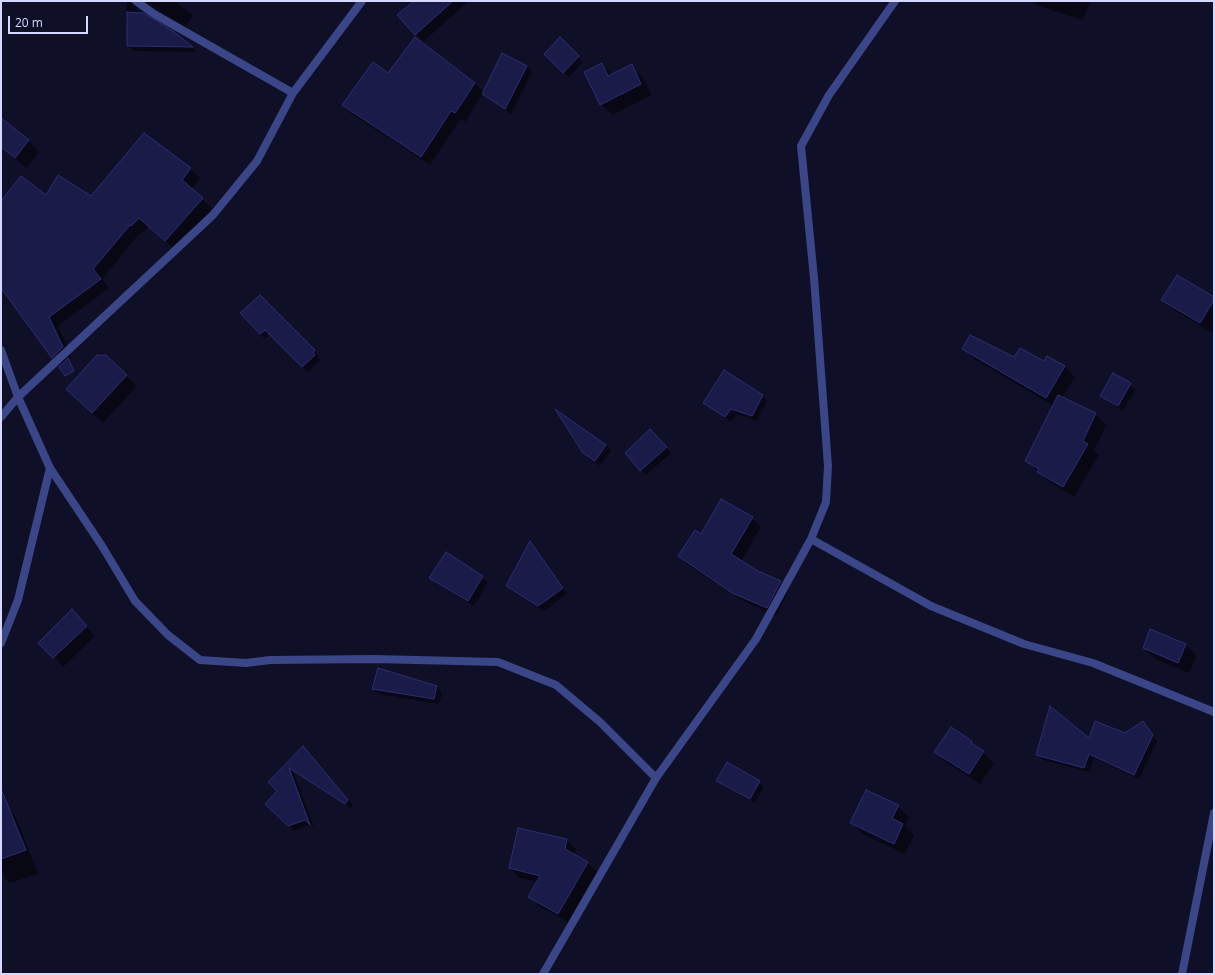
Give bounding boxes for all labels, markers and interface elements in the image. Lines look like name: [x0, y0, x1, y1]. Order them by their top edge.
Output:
scale bar: [10, 8, 90, 34]
text: 20 m: [15, 14, 43, 31]

